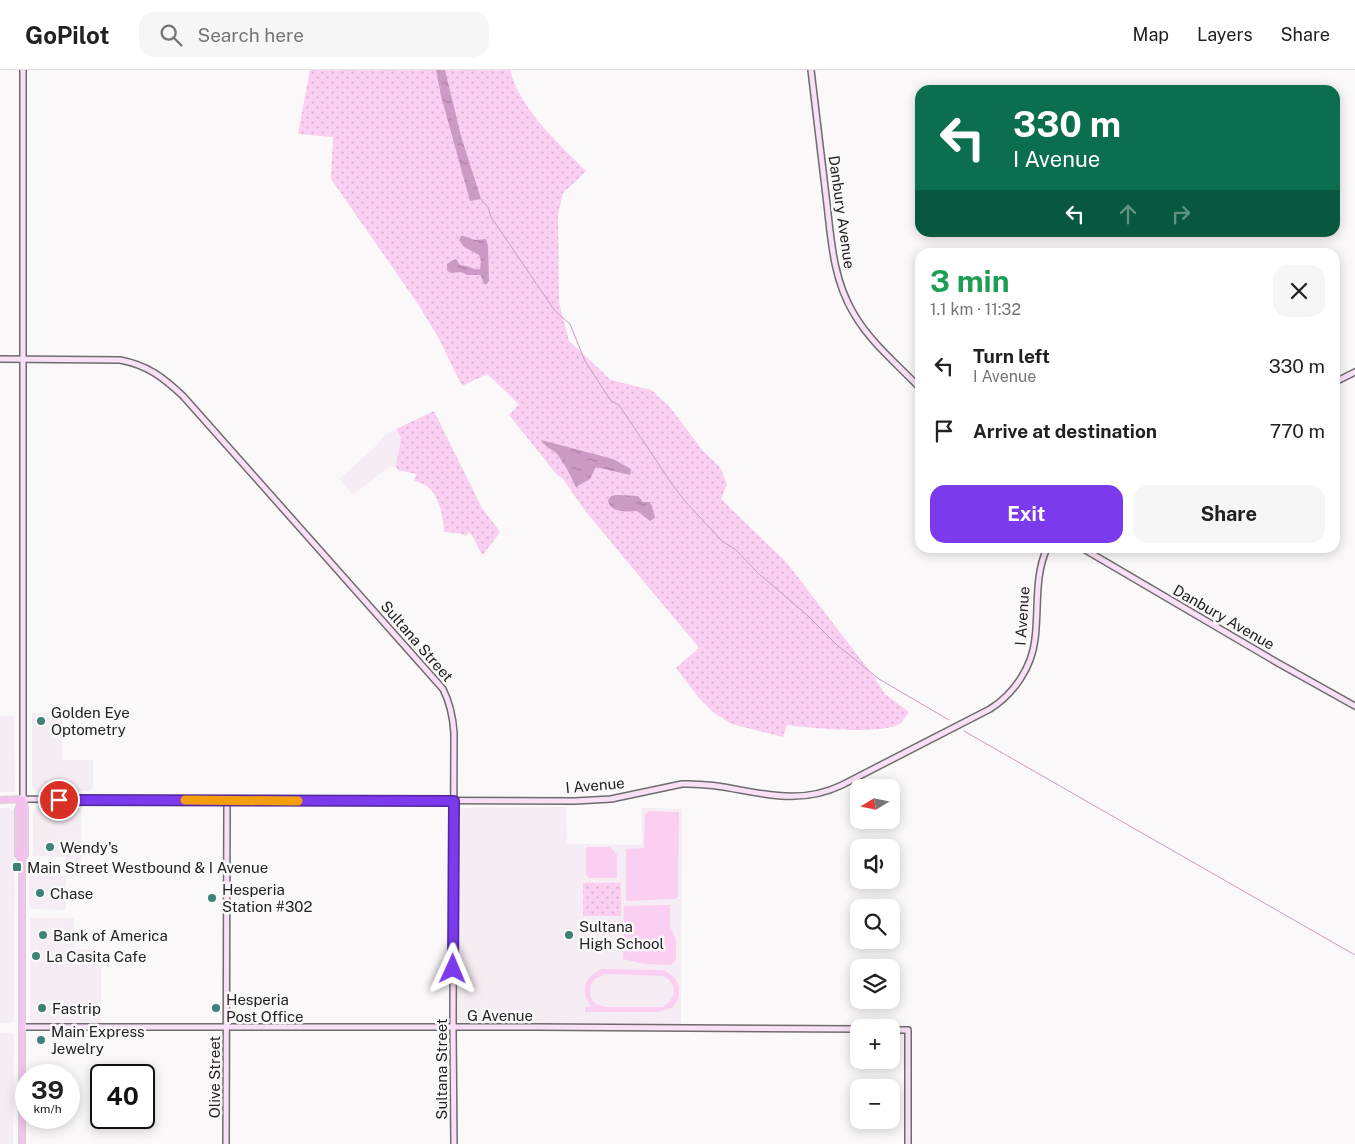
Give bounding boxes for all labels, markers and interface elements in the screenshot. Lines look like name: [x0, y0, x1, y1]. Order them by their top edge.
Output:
search box: [139, 12, 489, 57]
text: GoPilot: [25, 21, 109, 49]
icon: search: [157, 21, 185, 49]
text: Search here: [197, 24, 304, 46]
text: Map: [1133, 24, 1169, 45]
text: Layers: [1197, 24, 1253, 45]
text: Share: [1281, 24, 1330, 45]
text: 330 m: [1013, 104, 1121, 145]
icon: left: [930, 105, 995, 170]
text: I Avenue: [1013, 146, 1100, 172]
street label: Danbury Avenue: [826, 154, 858, 270]
icon: left: [1061, 200, 1089, 228]
icon: ahead: [1114, 200, 1142, 228]
icon: right: [1167, 200, 1195, 228]
text: 3 min: [930, 263, 1009, 299]
button: close: [1273, 265, 1325, 317]
text: 1.1 km · 11:32: [930, 300, 1021, 319]
text: Turn left: [973, 345, 1050, 367]
icon: left: [930, 352, 958, 380]
text: 330 m: [1269, 355, 1325, 377]
text: I Avenue: [973, 367, 1036, 386]
icon: arrive: [930, 417, 958, 445]
text: Arrive at destination: [973, 420, 1157, 442]
text: 770 m: [1270, 420, 1325, 442]
button: Exit: [930, 485, 1123, 543]
button: Share: [1133, 485, 1325, 543]
street label: Danbury Avenue: [1170, 581, 1278, 653]
street label: I Avenue: [1011, 586, 1033, 646]
street label: Sultana Street: [377, 597, 457, 685]
place label: Golden Eye Optometry: [51, 704, 130, 738]
marker: Golden Eye Optometry: [35, 715, 47, 727]
street label: I Avenue: [565, 774, 625, 796]
pin: [38, 779, 80, 821]
north arrow: [850, 779, 900, 829]
map controls: [850, 779, 900, 1129]
icon: arrive: [45, 786, 73, 814]
place label: Wendy's: [60, 839, 118, 856]
button: sound: [850, 839, 900, 889]
marker: Wendy's: [44, 841, 56, 853]
place label: Main Street Westbound & I Avenue: [27, 859, 268, 876]
marker: Main Street Westbound & I Avenue: [11, 861, 23, 873]
place label: Hesperia Station #302: [222, 881, 312, 915]
place label: Chase: [50, 885, 93, 902]
marker: Chase: [34, 887, 46, 899]
marker: Hesperia Station #302: [206, 892, 218, 904]
button: search: [850, 899, 900, 949]
place label: Sultana High School: [579, 918, 664, 952]
place label: Bank of America: [53, 927, 168, 944]
marker: Bank of America: [37, 929, 49, 941]
marker: Sultana High School: [563, 929, 575, 941]
position arrow: [426, 942, 478, 994]
place label: La Casita Cafe: [46, 948, 146, 965]
marker: La Casita Cafe: [30, 950, 42, 962]
button: layers: [850, 959, 900, 1009]
place label: Hesperia Post Office: [226, 991, 304, 1025]
place label: Fastrip: [52, 1000, 101, 1017]
marker: Fastrip: [36, 1002, 48, 1014]
marker: Hesperia Post Office: [210, 1002, 222, 1014]
street label: G Avenue: [467, 1007, 533, 1024]
street label: Sultana Street: [433, 1018, 450, 1120]
button: +: [850, 1019, 900, 1069]
place label: Main Express Jewelry: [51, 1023, 145, 1057]
marker: Main Express Jewelry: [35, 1034, 47, 1046]
street label: Olive Street: [206, 1036, 223, 1118]
speed limit sign: 40: [90, 1064, 155, 1129]
text: 39: [31, 1075, 64, 1105]
button: −: [850, 1079, 900, 1129]
text: km/h: [33, 1102, 62, 1116]

